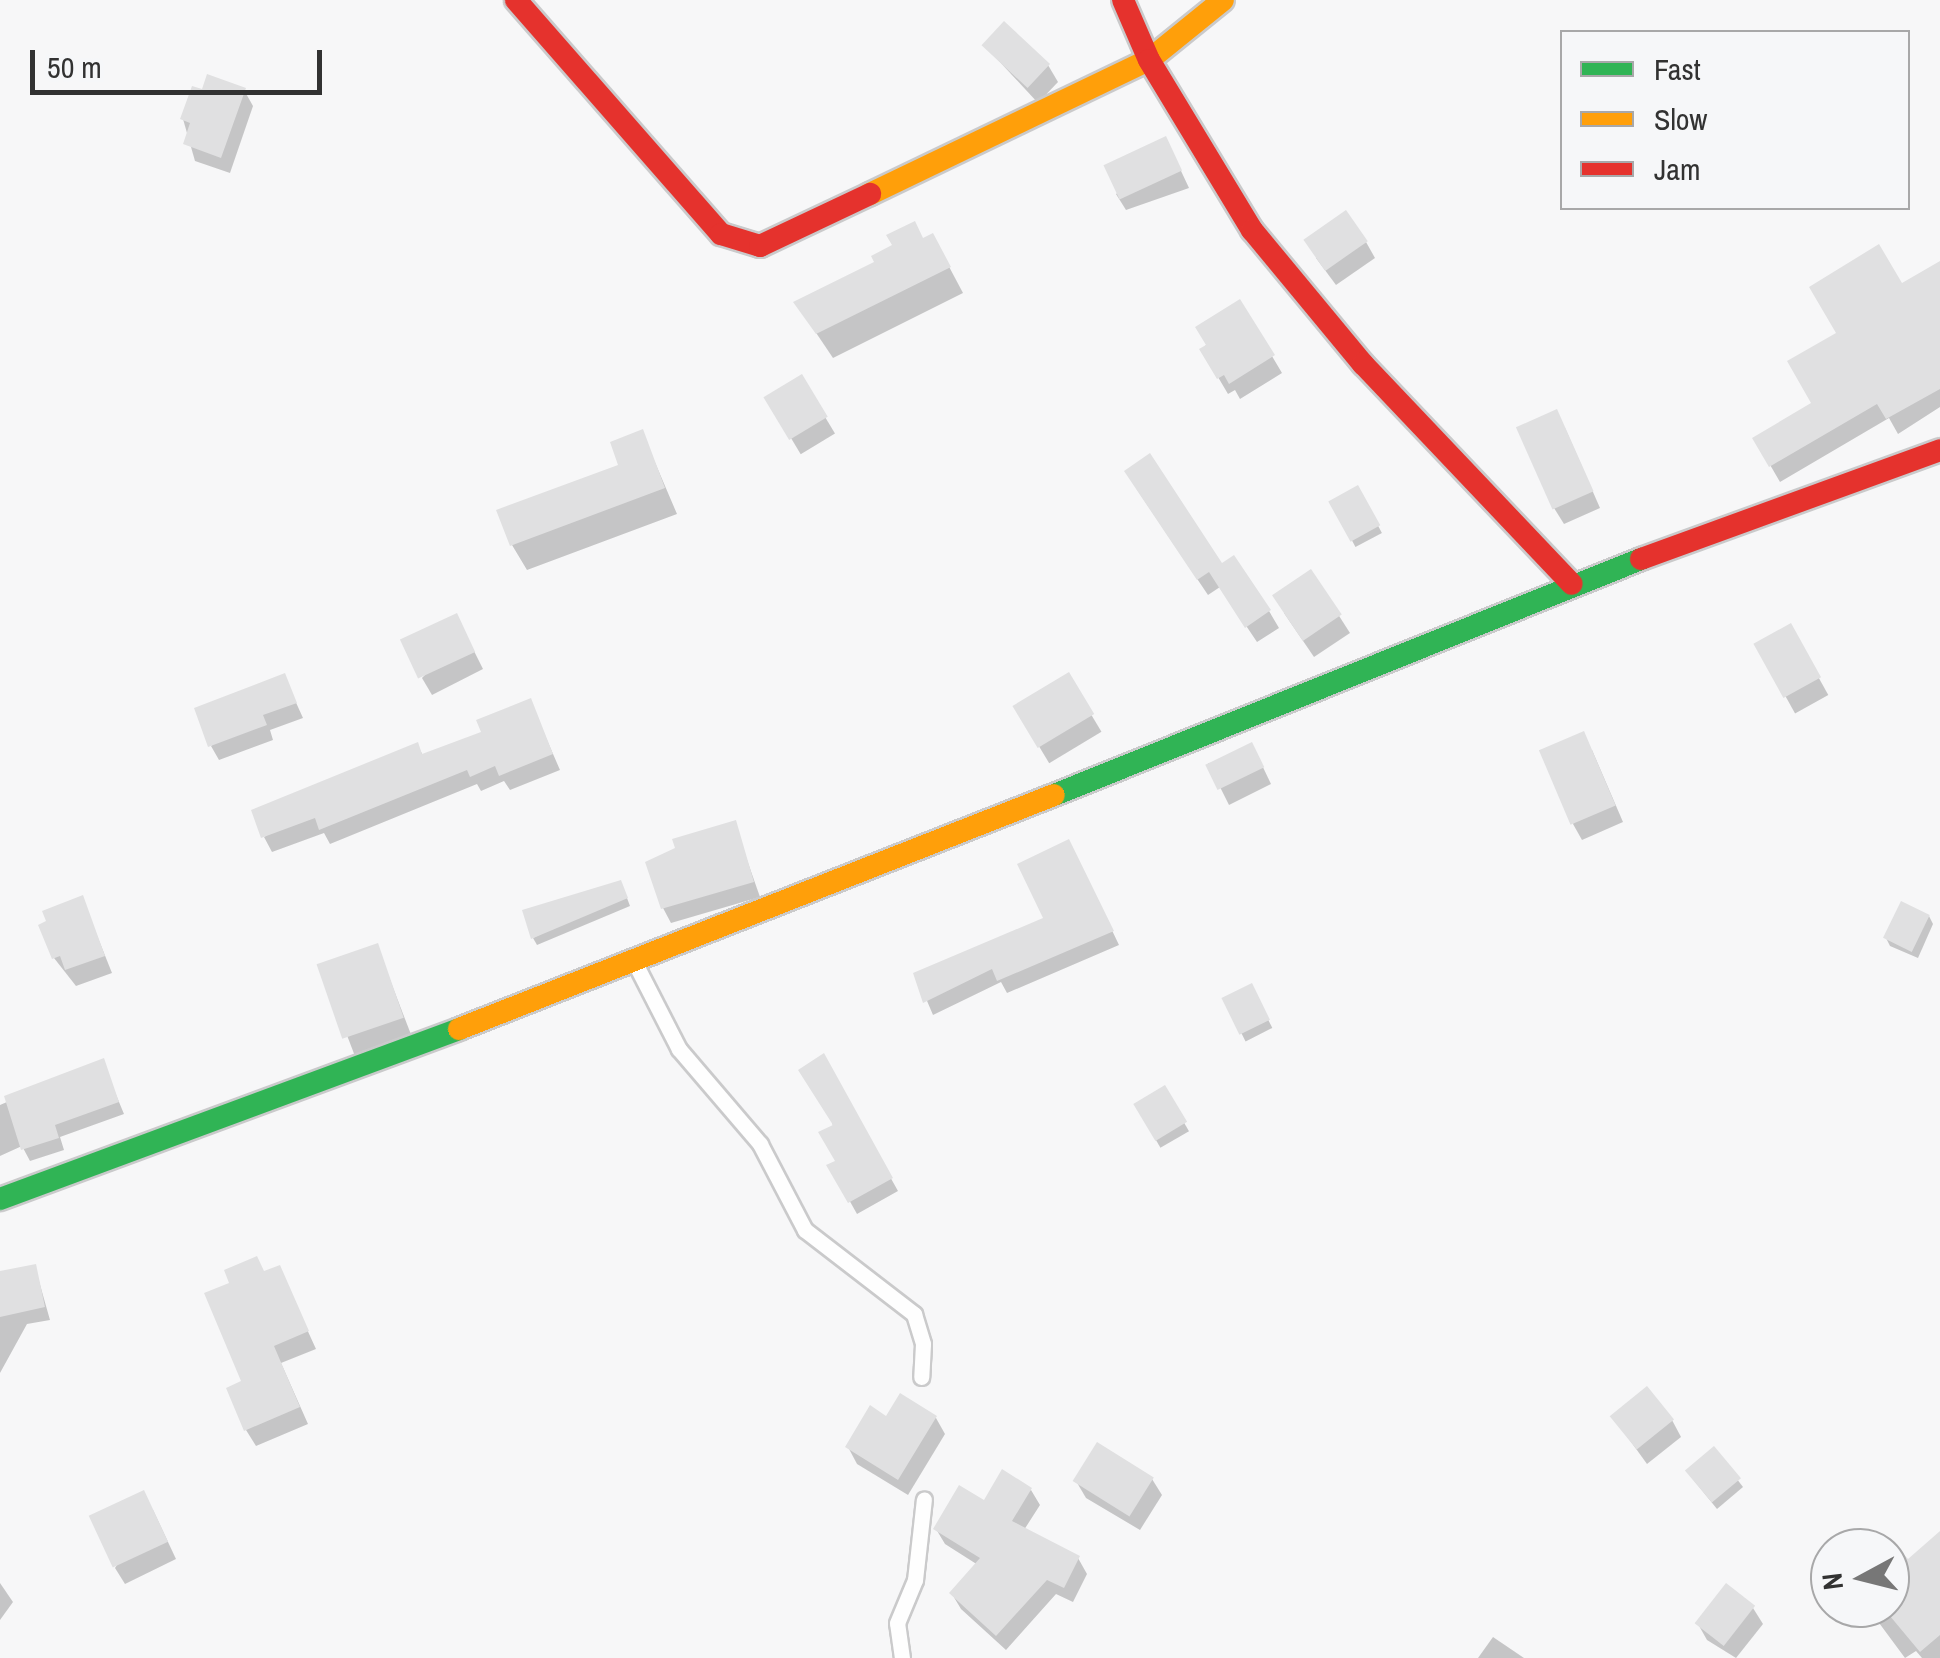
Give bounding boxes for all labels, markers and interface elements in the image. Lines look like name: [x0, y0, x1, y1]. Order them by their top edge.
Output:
scale bar: [35, 30, 328, 92]
legend: [1560, 30, 1910, 210]
text: 50 m: [47, 47, 102, 87]
text: Fast: [1654, 49, 1701, 89]
text: Slow: [1654, 99, 1707, 139]
text: Jam: [1654, 149, 1700, 189]
north arrow: [1810, 1528, 1910, 1628]
text: N: [1812, 1571, 1852, 1592]

